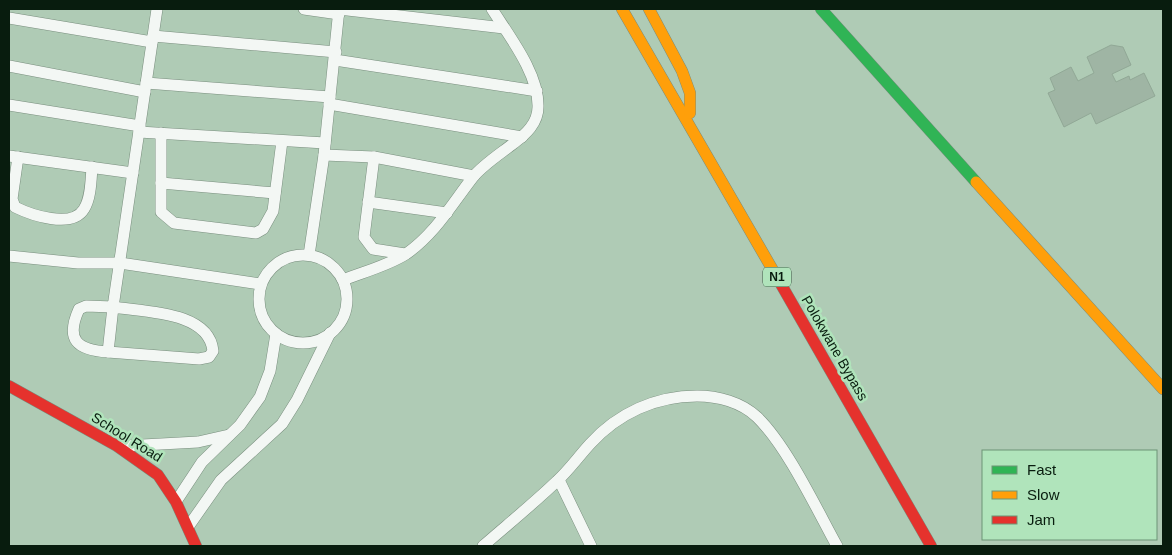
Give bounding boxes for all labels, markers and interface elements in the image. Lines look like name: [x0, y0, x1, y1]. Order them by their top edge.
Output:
road number: N1: [763, 268, 791, 286]
street label: Polokwane Bypass: [798, 293, 872, 403]
street label: School Road: [89, 409, 165, 465]
legend: [982, 450, 1157, 540]
text: Fast: [1027, 461, 1057, 478]
text: Slow: [1027, 486, 1060, 503]
text: Jam: [1027, 511, 1055, 528]

